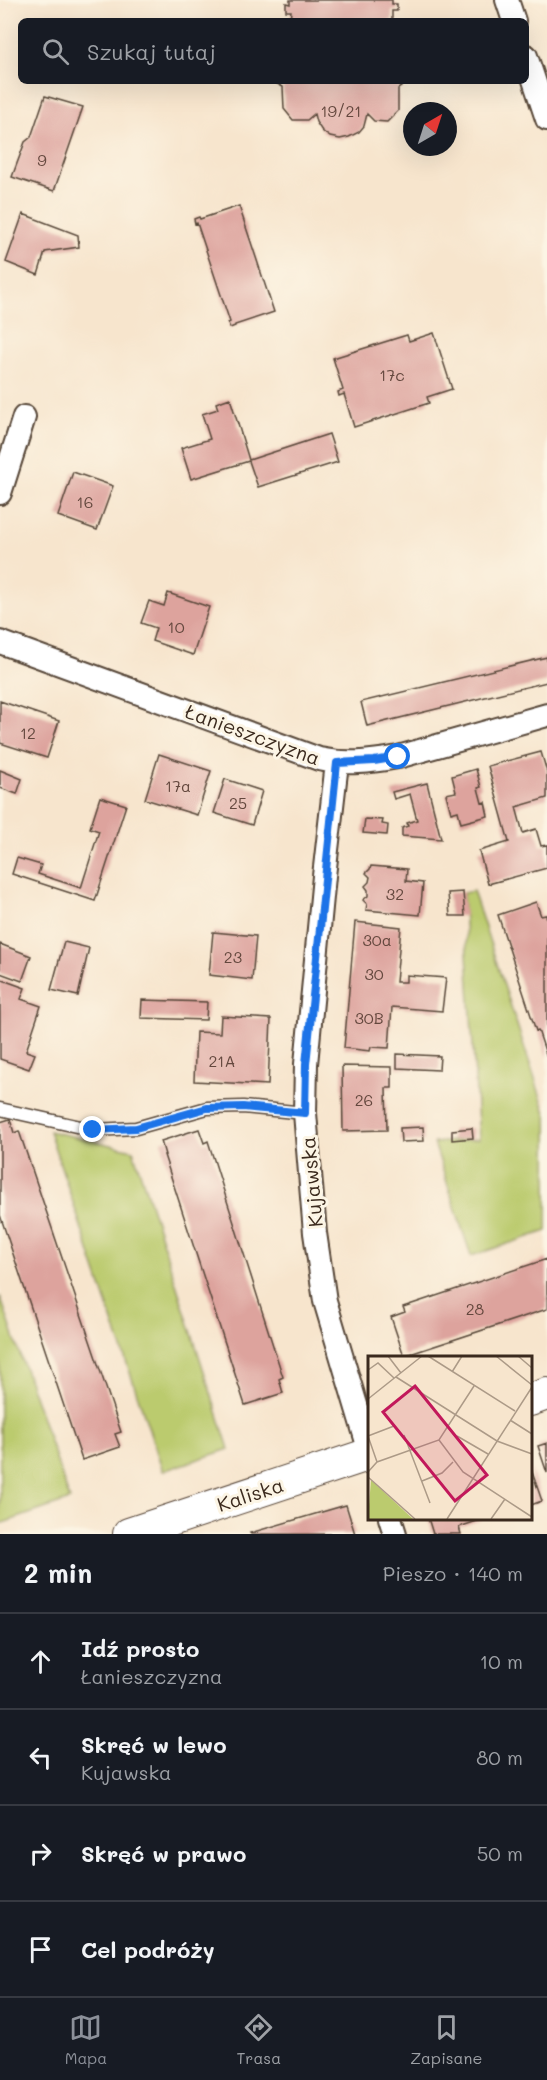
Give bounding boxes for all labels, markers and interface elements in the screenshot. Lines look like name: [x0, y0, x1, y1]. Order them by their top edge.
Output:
search box: [18, 18, 529, 84]
icon: search: [39, 35, 72, 68]
text: Szukaj tutaj: [87, 37, 216, 66]
house number: 19/21: [320, 100, 362, 121]
north arrow: [403, 102, 457, 156]
house number: 9: [37, 149, 47, 170]
house number: 17c: [379, 364, 405, 385]
house number: 16: [77, 491, 93, 512]
house number: 10: [167, 616, 185, 637]
street label: Łanieszczyzna: [182, 698, 324, 770]
house number: 12: [20, 722, 36, 743]
route start: [384, 743, 410, 769]
house number: 17a: [165, 775, 191, 796]
house number: 25: [229, 792, 247, 813]
house number: 32: [386, 883, 404, 904]
house number: 30a: [362, 929, 392, 950]
house number: 23: [224, 946, 242, 967]
house number: 30: [364, 963, 384, 984]
house number: 30B: [354, 1007, 384, 1028]
house number: 21A: [208, 1050, 236, 1071]
house number: 26: [355, 1089, 373, 1110]
route end: [79, 1116, 105, 1142]
street label: Kujawska: [294, 1136, 328, 1228]
house number: 28: [466, 1298, 485, 1319]
inset map: [368, 1356, 532, 1519]
street label: Kaliska: [213, 1471, 287, 1517]
text: 2 min: [24, 1556, 92, 1590]
text: Pieszo · 140 m: [383, 1560, 523, 1586]
text: Idź prosto: [81, 1634, 199, 1663]
icon: ahead: [24, 1645, 57, 1678]
text: 10 m: [479, 1648, 523, 1674]
text: Łanieszczyzna: [81, 1663, 222, 1689]
text: Skręć w lewo: [81, 1730, 227, 1759]
icon: left: [24, 1741, 57, 1774]
text: 80 m: [476, 1744, 523, 1770]
text: Kujawska: [81, 1759, 172, 1785]
icon: right: [24, 1837, 57, 1870]
text: Skręć w prawo: [81, 1839, 246, 1868]
text: 50 m: [477, 1840, 523, 1866]
icon: arrive: [24, 1933, 57, 1966]
text: Cel podróży: [81, 1935, 215, 1964]
tab: Mapa: [65, 2011, 107, 2068]
tab: Trasa: [236, 2011, 281, 2068]
tab: Zapisane: [410, 2011, 482, 2068]

